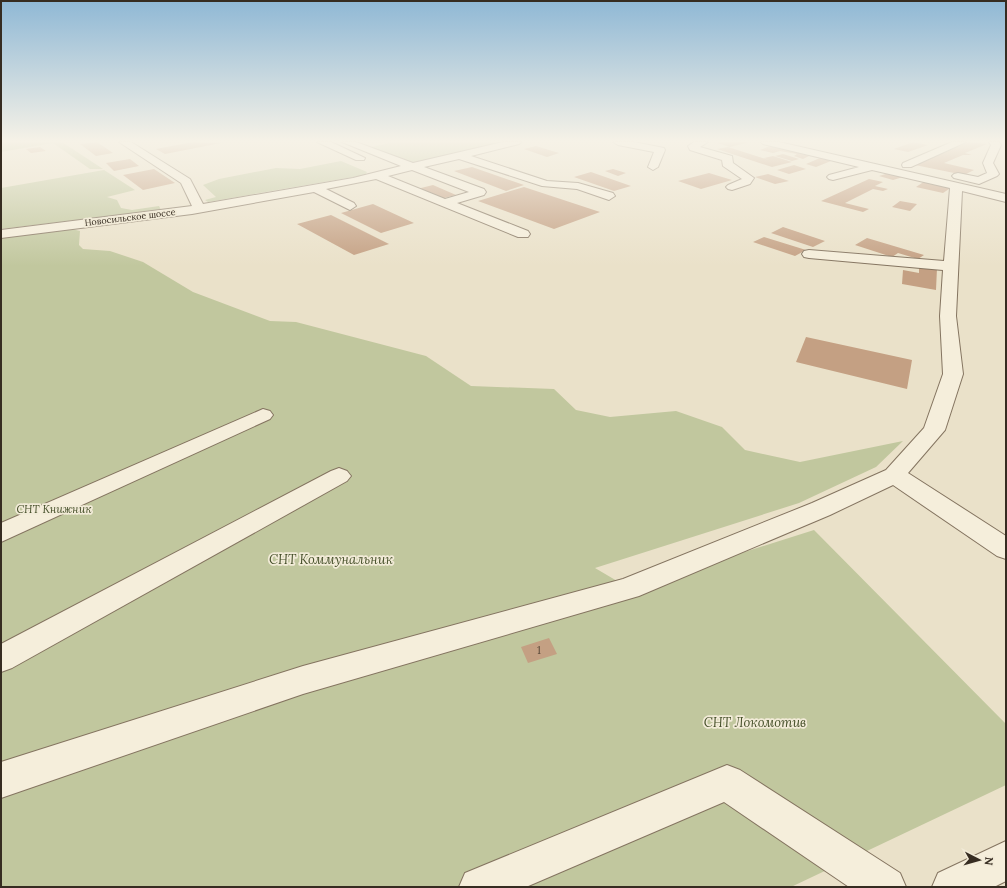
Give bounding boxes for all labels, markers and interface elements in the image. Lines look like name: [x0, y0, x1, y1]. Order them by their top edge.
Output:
street label: Новосильское шоссе: [84, 206, 176, 228]
park label: СНТ Книжник: [17, 502, 92, 516]
park label: СНТ Коммунальник: [269, 551, 394, 568]
house number: 1: [537, 643, 541, 657]
park label: СНТ Локомотив: [704, 714, 806, 731]
north arrow: [959, 840, 999, 880]
text: N: [981, 856, 996, 866]

